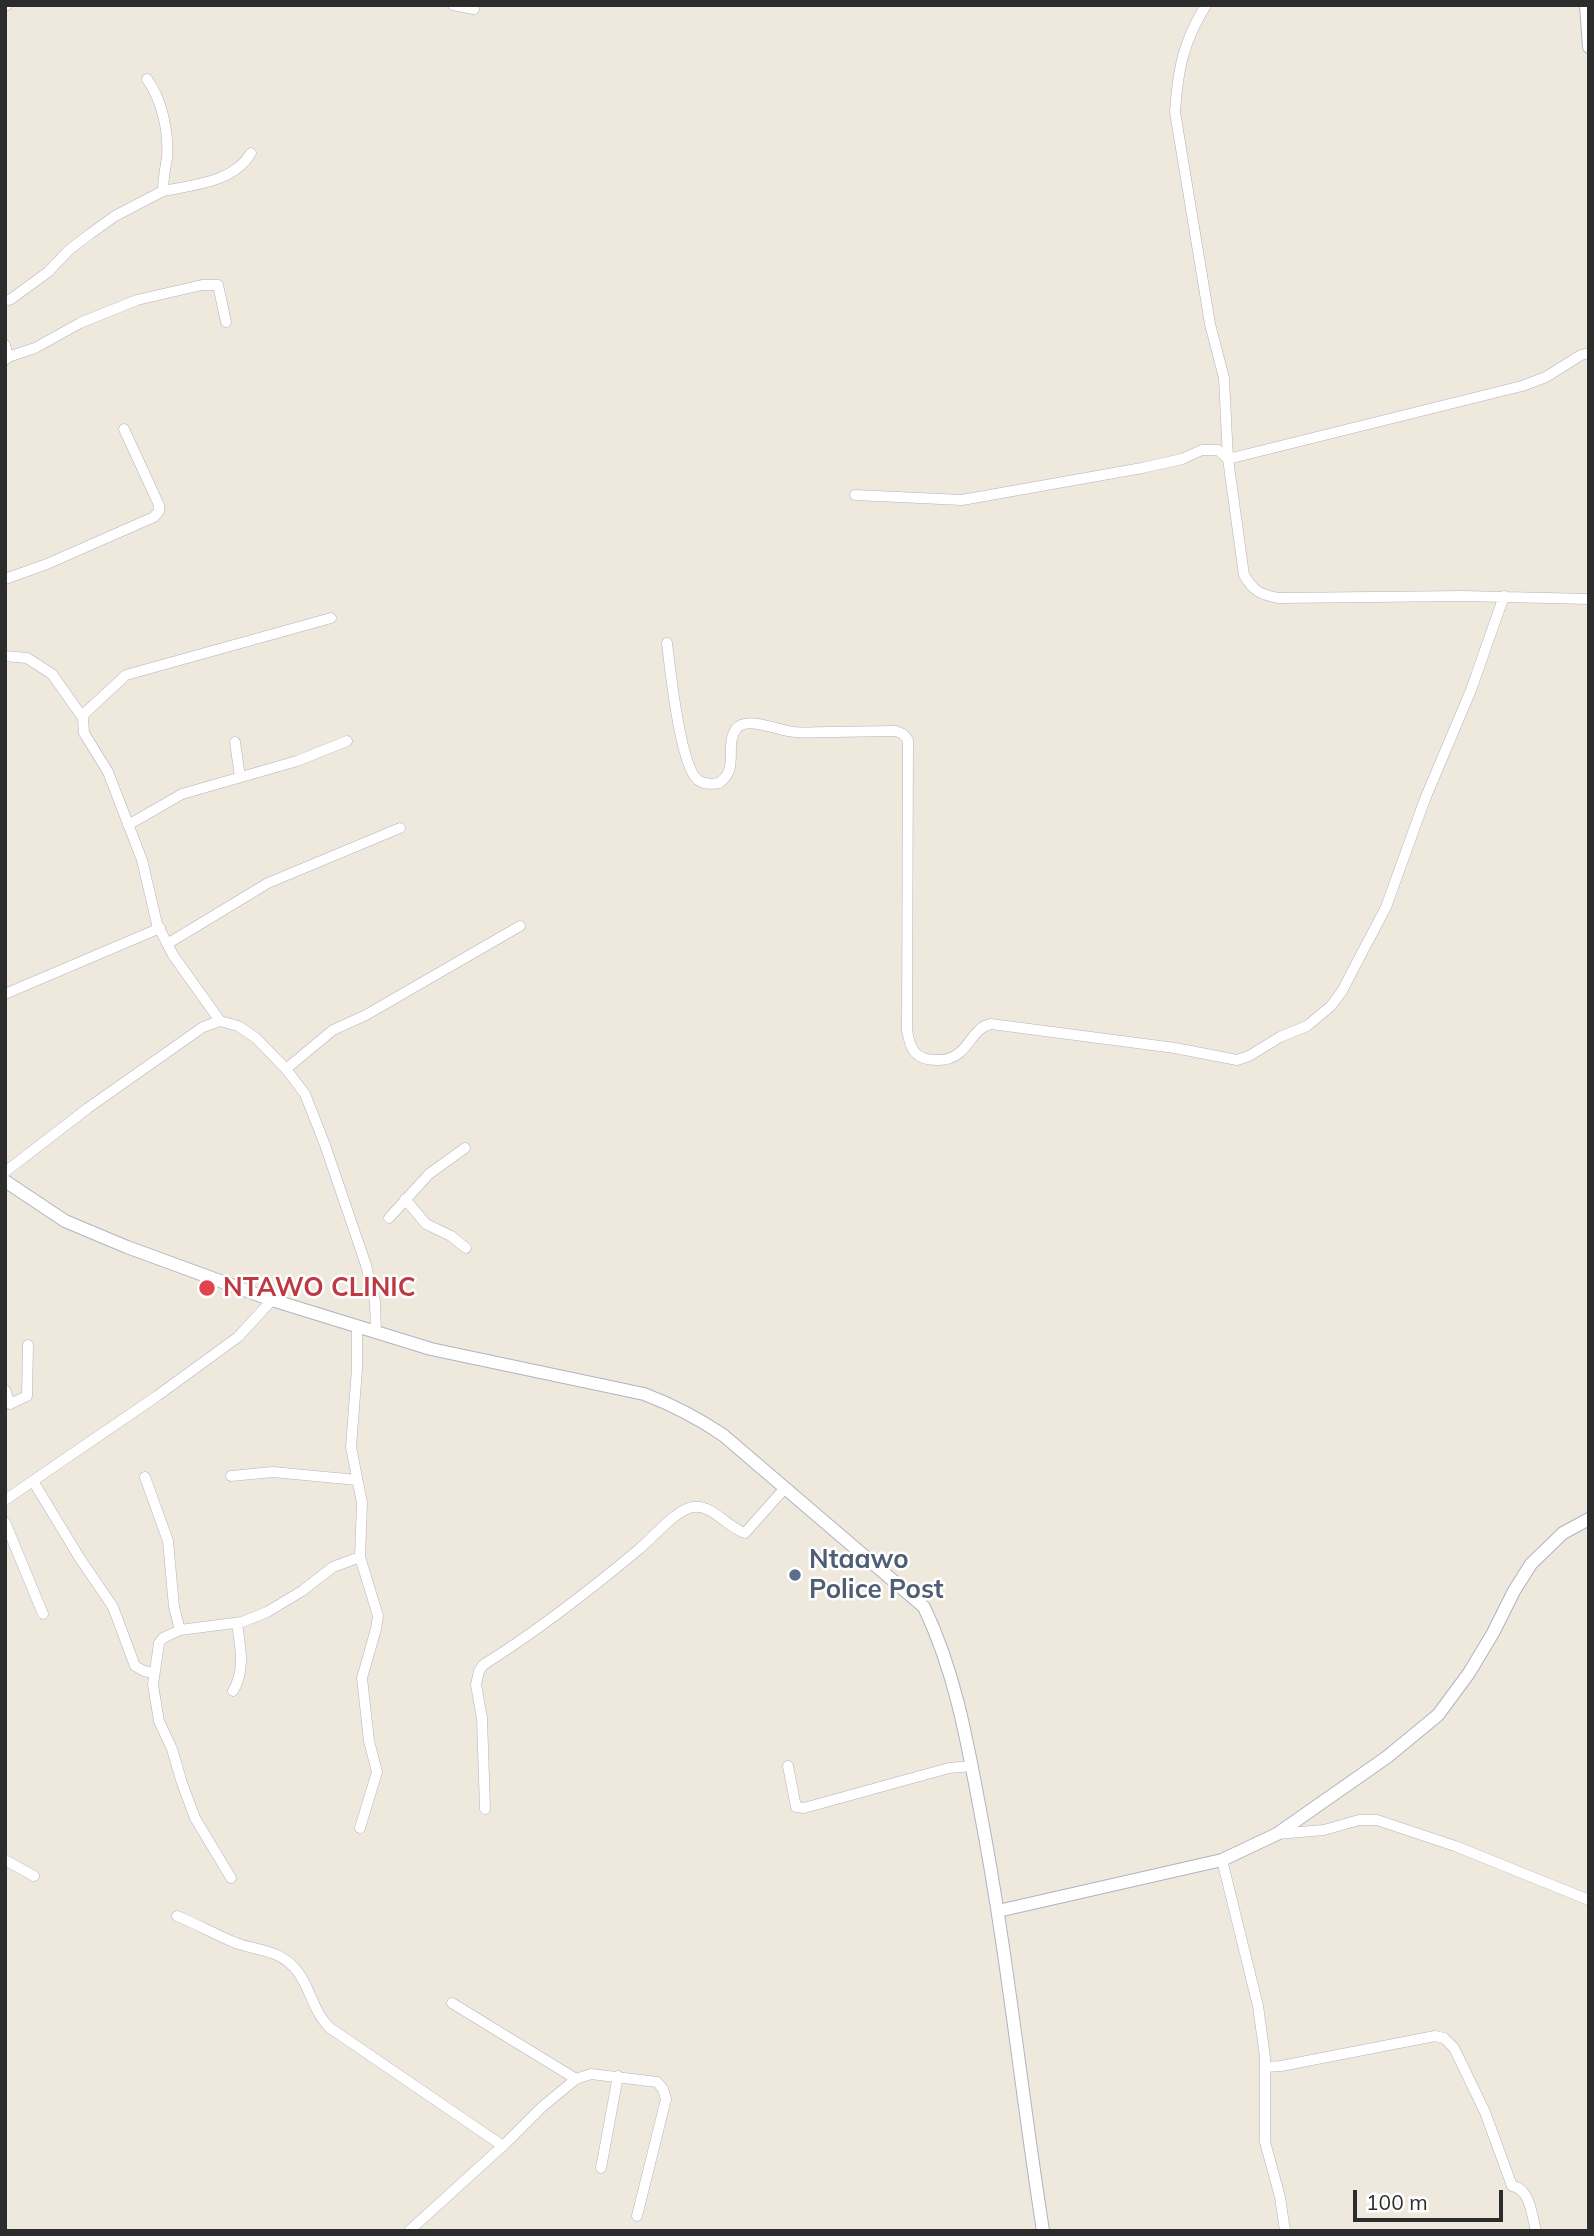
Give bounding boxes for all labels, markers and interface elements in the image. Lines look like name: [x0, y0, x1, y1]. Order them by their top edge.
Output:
place label: NTAWO CLINIC: [223, 1272, 415, 1304]
marker: NTAWO CLINIC: [197, 1278, 217, 1298]
place label: Ntaawo Police Post: [809, 1544, 944, 1606]
marker: Ntaawo Police Post: [787, 1567, 803, 1583]
scale bar: [1356, 2176, 1506, 2220]
text: 100 m: [1366, 2189, 1428, 2215]

